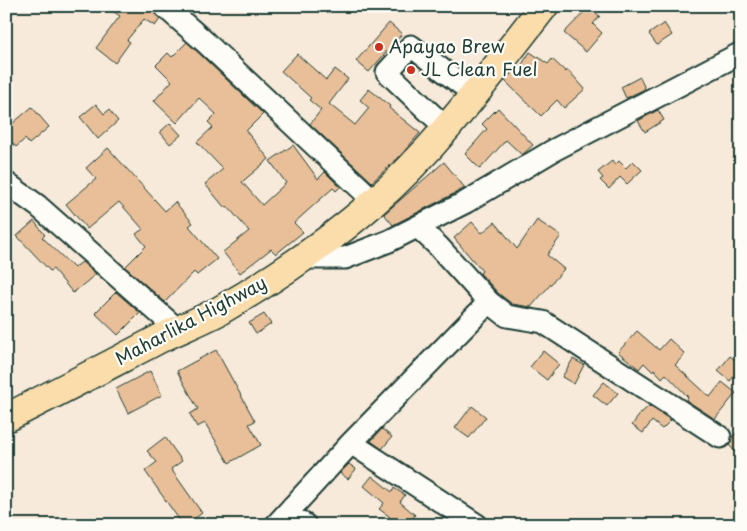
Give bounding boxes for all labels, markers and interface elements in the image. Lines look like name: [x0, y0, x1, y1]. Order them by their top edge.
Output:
place label: Apayao Brew: [389, 32, 505, 59]
marker: Apayao Brew: [373, 41, 385, 53]
place label: JL Clean Fuel: [421, 55, 537, 82]
marker: JL Clean Fuel: [405, 64, 417, 76]
street label: Maharlika Highway: [110, 268, 271, 371]

